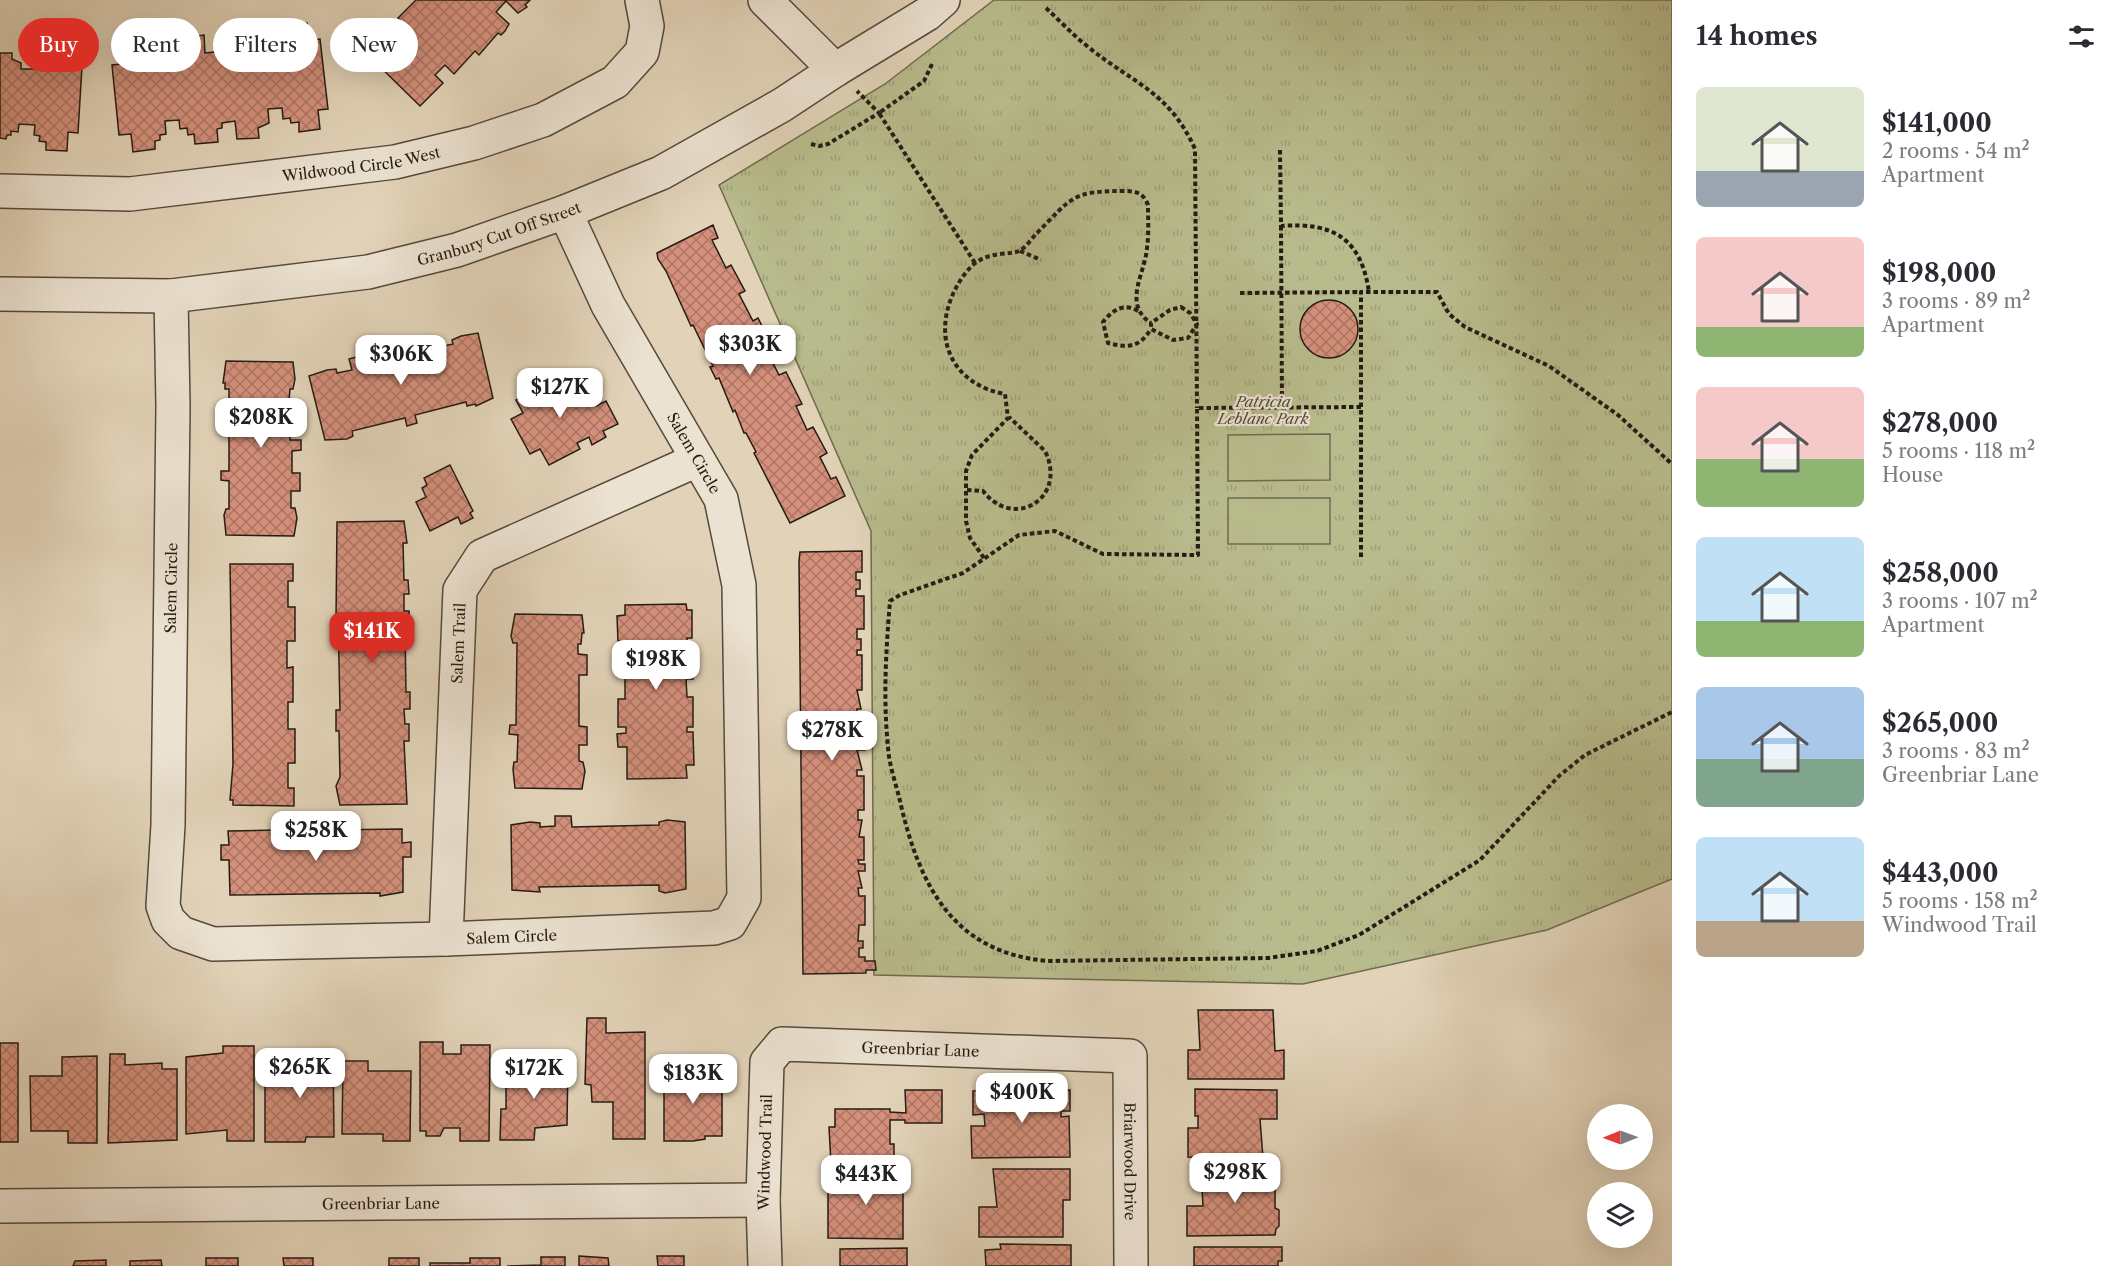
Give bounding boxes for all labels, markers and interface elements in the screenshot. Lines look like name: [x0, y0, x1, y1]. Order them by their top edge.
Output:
chip: Buy: [18, 18, 99, 72]
chip: Rent: [111, 18, 201, 72]
chip: Filters: [213, 18, 318, 72]
chip: New: [330, 18, 418, 72]
text: 14 homes: [1696, 20, 1818, 52]
icon: filters: [2065, 20, 2098, 53]
text: $141,000: [1882, 107, 1992, 139]
icon: home: [1744, 111, 1816, 183]
text: 2 rooms · 54 m²: [1882, 139, 2030, 163]
street label: Wildwood Circle West: [280, 142, 443, 185]
text: Apartment: [1882, 163, 1985, 187]
street label: Granbury Cut Off Street: [415, 197, 584, 269]
text: $198,000: [1882, 257, 1996, 289]
icon: home: [1744, 261, 1816, 333]
text: 3 rooms · 89 m²: [1882, 289, 2030, 313]
text: Apartment: [1882, 313, 1985, 337]
pin: $303K: [708, 325, 792, 376]
text: $303K: [719, 332, 781, 356]
pin: $306K: [359, 335, 443, 386]
text: $306K: [369, 342, 433, 366]
pin: $127K: [518, 368, 602, 419]
text: $127K: [531, 375, 589, 399]
park label: Patricia Leblanc Park: [1216, 392, 1309, 428]
pin: $208K: [219, 398, 303, 449]
text: $208K: [229, 405, 293, 429]
text: $278,000: [1882, 407, 1998, 439]
street label: Salem Circle: [663, 409, 725, 497]
icon: home: [1744, 411, 1816, 483]
text: 5 rooms · 118 m²: [1882, 439, 2035, 463]
text: House: [1882, 463, 1943, 487]
street label: Salem Circle: [161, 543, 181, 633]
text: $258,000: [1882, 557, 1999, 589]
icon: home: [1744, 561, 1816, 633]
text: 3 rooms · 107 m²: [1882, 589, 2038, 613]
street label: Salem Trail: [447, 602, 469, 684]
pin: $141K: [330, 612, 414, 663]
text: Apartment: [1882, 613, 1985, 637]
text: $141K: [344, 619, 401, 643]
pin: $198K: [614, 640, 698, 691]
text: $198K: [626, 647, 686, 671]
text: $265,000: [1882, 707, 1998, 739]
pin: $278K: [790, 711, 874, 762]
icon: home: [1744, 711, 1816, 783]
text: $278K: [801, 718, 863, 742]
text: 3 rooms · 83 m²: [1882, 739, 2030, 763]
text: Greenbriar Lane: [1882, 763, 2039, 787]
pin: $258K: [274, 811, 358, 862]
text: $258K: [285, 818, 347, 842]
text: $443,000: [1882, 857, 1999, 889]
icon: home: [1744, 861, 1816, 933]
text: 5 rooms · 158 m²: [1882, 889, 2038, 913]
text: Windwood Trail: [1882, 913, 2037, 937]
street label: Salem Circle: [466, 925, 557, 948]
street label: Greenbriar Lane: [861, 1037, 980, 1060]
pin: $265K: [258, 1048, 342, 1099]
pin: $172K: [492, 1049, 576, 1100]
pin: $183K: [651, 1054, 735, 1105]
text: $265K: [269, 1055, 331, 1079]
text: $172K: [505, 1056, 563, 1080]
text: $183K: [663, 1061, 723, 1085]
pin: $400K: [980, 1073, 1064, 1124]
text: $400K: [990, 1080, 1054, 1104]
street label: Windwood Trail: [753, 1093, 776, 1211]
street label: Briarwood Drive: [1121, 1102, 1140, 1220]
north arrow: [1587, 1104, 1653, 1170]
map controls: [1587, 1104, 1653, 1248]
pin: $298K: [1193, 1153, 1277, 1204]
pin: $443K: [824, 1155, 908, 1206]
text: $298K: [1203, 1160, 1267, 1184]
text: $443K: [835, 1162, 897, 1186]
button: layers: [1587, 1182, 1653, 1248]
street label: Greenbriar Lane: [322, 1193, 440, 1213]

